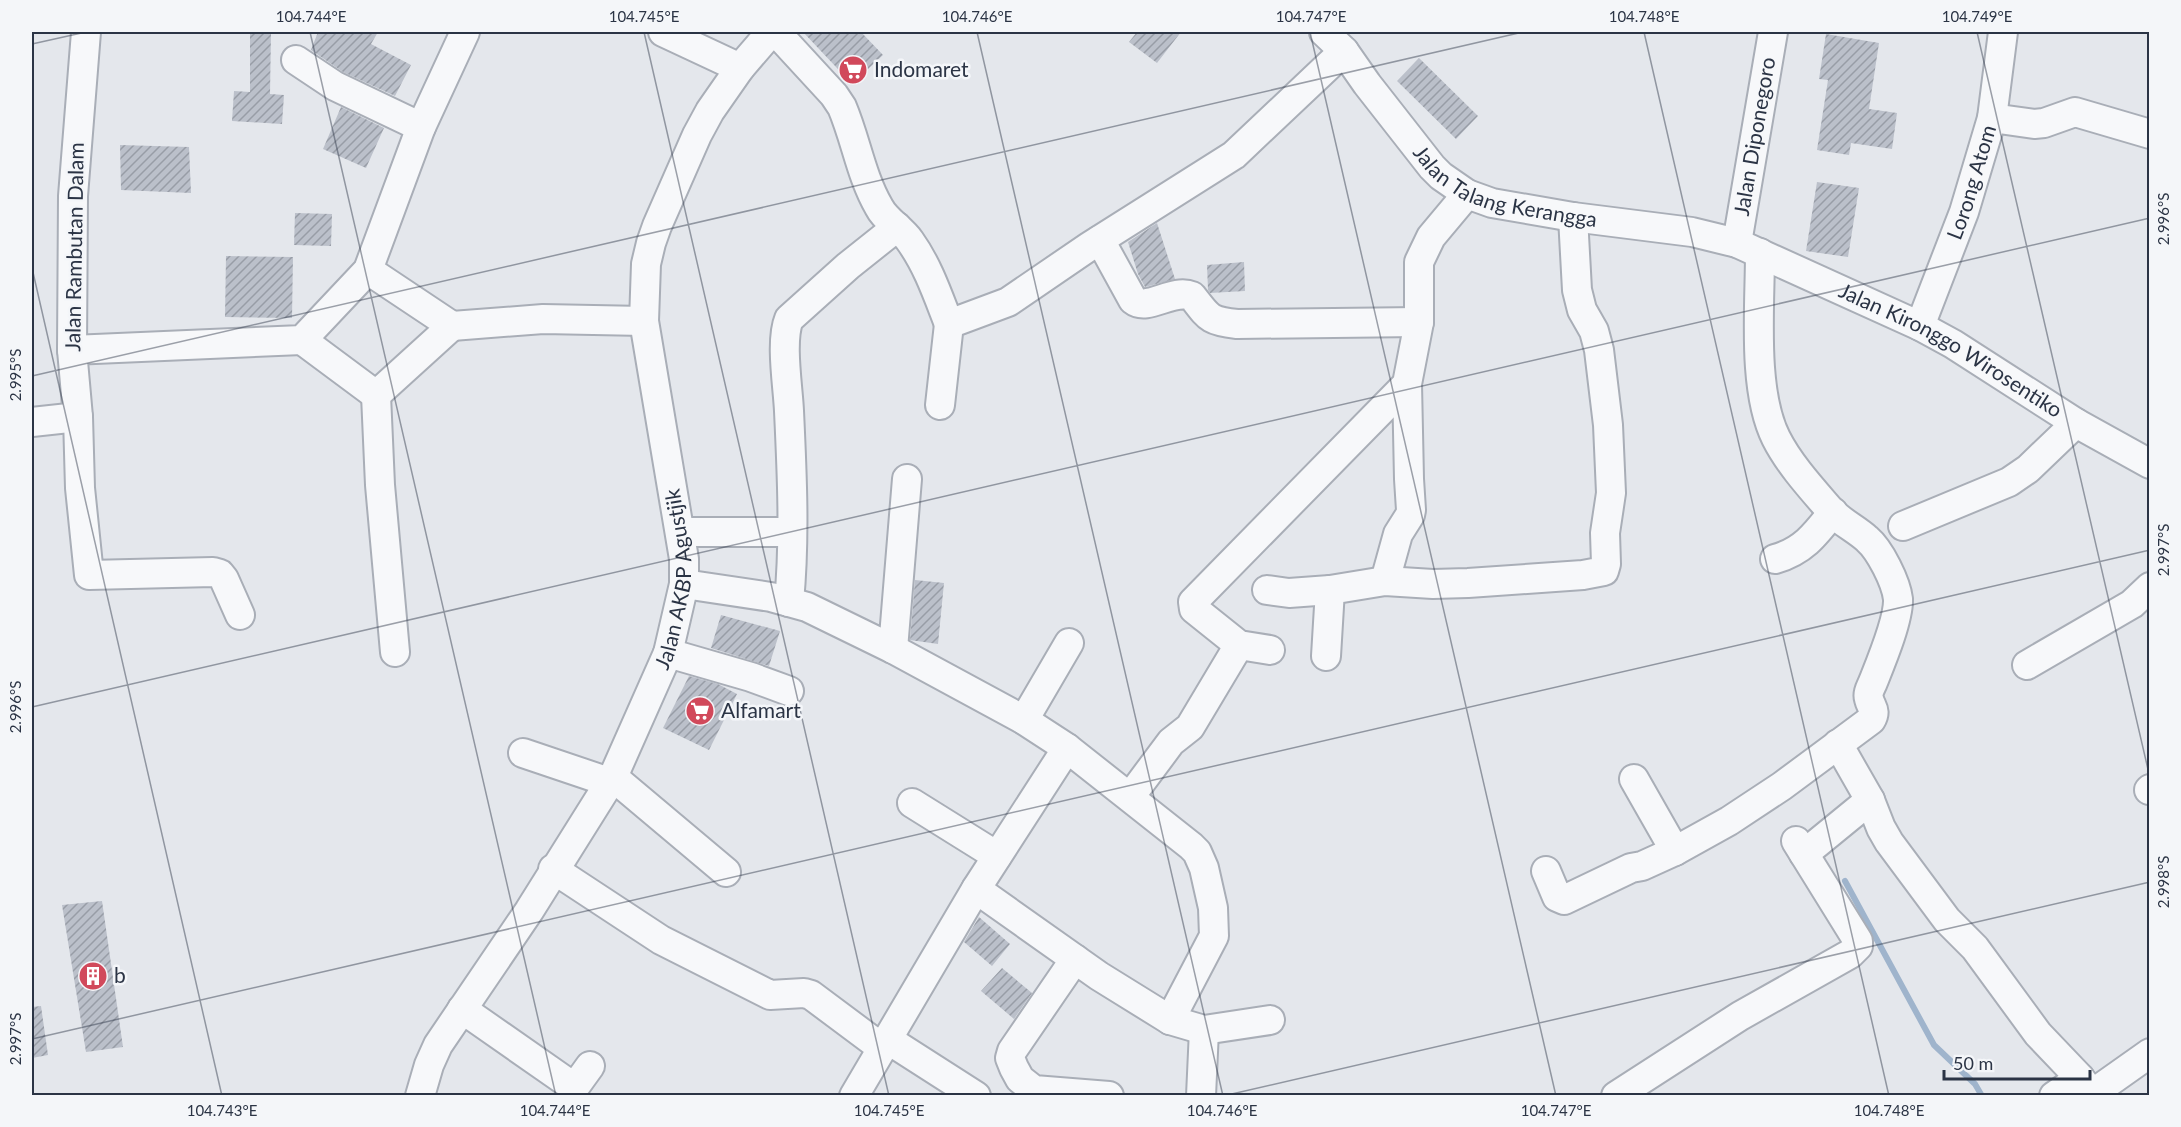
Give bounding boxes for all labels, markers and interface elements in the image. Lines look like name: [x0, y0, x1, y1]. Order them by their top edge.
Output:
text: 104.744°E: [276, 7, 346, 25]
text: 104.745°E: [609, 7, 679, 25]
text: 104.746°E: [942, 7, 1012, 25]
text: 104.747°E: [1276, 7, 1346, 25]
text: 104.748°E: [1609, 7, 1679, 25]
text: 104.749°E: [1942, 7, 2012, 25]
supermarket icon: Indomaret: [837, 54, 869, 86]
street label: Jalan Diponegoro: [1728, 55, 1780, 218]
place label: Indomaret: [874, 56, 969, 81]
street label: Lorong Atom: [1941, 122, 2000, 243]
street label: Jalan Talang Kerangga: [1409, 140, 1599, 231]
street label: Jalan Rambutan Dalam: [59, 142, 88, 352]
text: 2.996°S: [2154, 193, 2172, 245]
street label: Jalan Kironggo Wirosentiko: [1835, 277, 2068, 422]
text: 2.995°S: [6, 349, 24, 401]
street label: Jalan AKBP Agustjik: [648, 487, 696, 673]
text: 2.997°S: [2154, 524, 2172, 576]
text: 2.996°S: [6, 681, 24, 733]
supermarket icon: Alfamart: [684, 695, 716, 727]
place label: Alfamart: [721, 697, 801, 722]
text: 2.998°S: [2154, 856, 2172, 908]
building icon: b: [77, 960, 109, 992]
place label: b: [114, 962, 126, 987]
text: 2.997°S: [6, 1013, 24, 1065]
scale bar: [1944, 1043, 2090, 1081]
text: 50 m: [1953, 1052, 1993, 1074]
text: 104.743°E: [187, 1101, 257, 1119]
text: 104.744°E: [520, 1101, 590, 1119]
text: 104.745°E: [854, 1101, 924, 1119]
text: 104.746°E: [1187, 1101, 1257, 1119]
text: 104.747°E: [1521, 1101, 1591, 1119]
text: 104.748°E: [1854, 1101, 1924, 1119]

